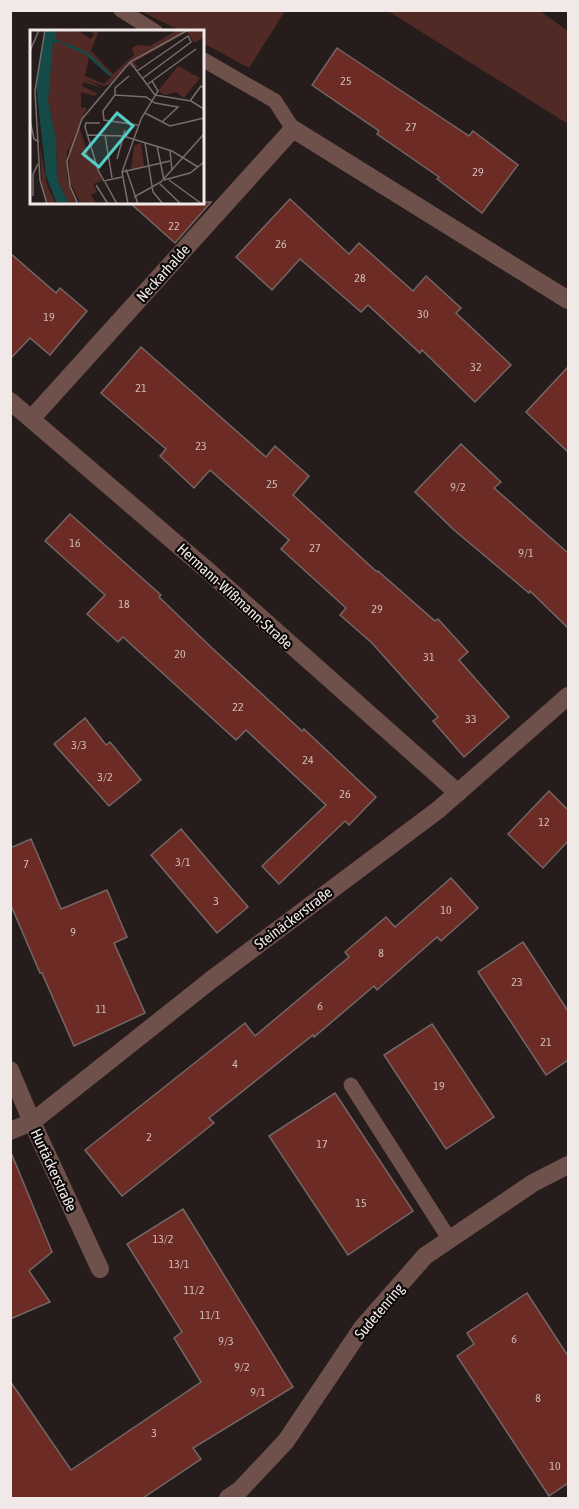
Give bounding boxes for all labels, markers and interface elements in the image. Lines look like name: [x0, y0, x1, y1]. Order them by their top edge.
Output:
inset map: [30, 30, 204, 204]
house number: 25: [340, 74, 352, 88]
house number: 27: [405, 120, 417, 134]
house number: 29: [472, 165, 484, 179]
house number: 22: [168, 219, 180, 233]
house number: 26: [275, 237, 287, 251]
street label: Neckarhalde: [133, 241, 193, 305]
house number: 28: [354, 271, 366, 285]
house number: 30: [417, 307, 429, 321]
house number: 19: [43, 310, 55, 324]
house number: 32: [470, 360, 482, 374]
house number: 21: [135, 381, 147, 395]
house number: 23: [195, 439, 207, 453]
house number: 25: [266, 477, 278, 491]
house number: 9/2: [450, 480, 466, 494]
house number: 16: [69, 536, 81, 550]
street label: Hermann-Wißmann-Straße: [174, 540, 296, 652]
house number: 27: [309, 541, 321, 555]
house number: 9/1: [518, 546, 534, 560]
house number: 18: [118, 597, 130, 611]
house number: 29: [371, 602, 383, 616]
house number: 20: [174, 647, 186, 661]
house number: 31: [423, 650, 435, 664]
house number: 22: [232, 700, 244, 714]
house number: 33: [465, 712, 477, 726]
house number: 3/3: [71, 738, 87, 752]
house number: 24: [302, 753, 314, 767]
house number: 3/2: [97, 770, 113, 784]
house number: 26: [339, 787, 351, 801]
house number: 12: [538, 815, 550, 829]
house number: 3/1: [175, 855, 191, 869]
house number: 7: [23, 857, 29, 871]
street label: Steinäckerstraße: [251, 883, 335, 953]
house number: 3: [213, 894, 219, 908]
house number: 10: [440, 903, 452, 917]
house number: 9: [70, 925, 76, 939]
house number: 8: [378, 946, 384, 960]
house number: 23: [511, 975, 523, 989]
house number: 6: [317, 999, 323, 1013]
house number: 11: [95, 1002, 107, 1016]
house number: 21: [540, 1035, 552, 1049]
house number: 4: [232, 1057, 238, 1071]
house number: 19: [433, 1079, 445, 1093]
street label: Hurtäckerstraße: [27, 1126, 81, 1214]
house number: 2: [146, 1130, 152, 1144]
house number: 17: [316, 1137, 328, 1151]
house number: 15: [355, 1196, 367, 1210]
house number: 13/2: [153, 1232, 173, 1246]
house number: 13/1: [169, 1257, 190, 1271]
street label: Sudetenring: [351, 1279, 407, 1342]
house number: 11/2: [184, 1283, 204, 1297]
house number: 11/1: [200, 1308, 221, 1322]
house number: 6: [511, 1332, 517, 1346]
house number: 9/3: [218, 1334, 234, 1348]
house number: 9/2: [234, 1360, 250, 1374]
house number: 9/1: [250, 1385, 266, 1399]
house number: 8: [535, 1391, 541, 1405]
house number: 3: [151, 1426, 157, 1440]
house number: 10: [549, 1459, 561, 1473]

